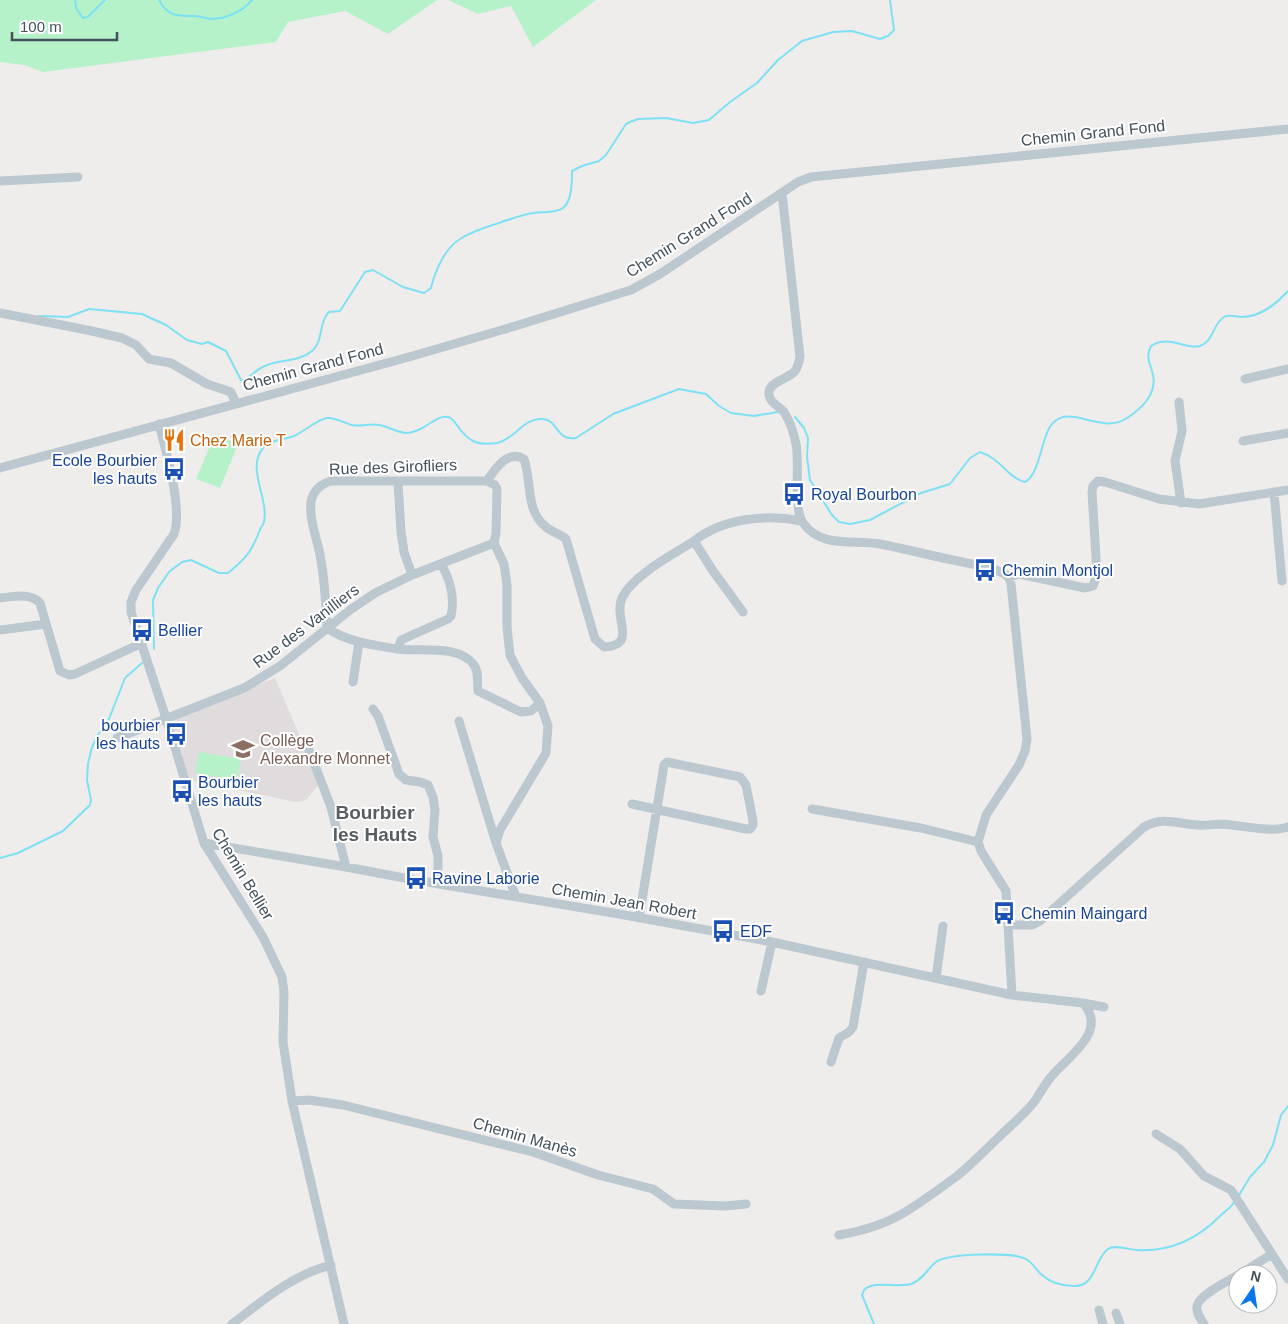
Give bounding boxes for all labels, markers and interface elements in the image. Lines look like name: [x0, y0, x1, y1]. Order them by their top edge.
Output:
scale bar: [12, 10, 118, 42]
text: 100 m: [20, 18, 62, 35]
street label: Chemin Grand Fond: [1020, 117, 1166, 149]
street label: Chemin Grand Fond: [623, 189, 755, 281]
street label: Chemin Grand Fond: [241, 340, 385, 394]
restaurant icon: Chez Marie T: [161, 427, 187, 453]
place label: Chez Marie T: [190, 432, 286, 449]
place label: Ecole Bourbier les hauts: [52, 452, 158, 487]
bus stop icon: Ecole Bourbier les hauts: [161, 456, 187, 482]
street label: Rue des Girofliers: [329, 456, 457, 478]
bus stop icon: Royal Bourbon: [781, 481, 807, 507]
place label: Royal Bourbon: [811, 486, 917, 503]
bus stop icon: Chemin Montjol: [972, 557, 998, 583]
place label: Chemin Montjol: [1002, 562, 1113, 579]
street label: Rue des Vanilliers: [250, 581, 362, 671]
bus stop icon: Bellier: [129, 617, 155, 643]
place label: Bellier: [158, 622, 203, 639]
place label: bourbier les hauts: [96, 717, 161, 752]
bus stop icon: bourbier les hauts: [163, 721, 189, 747]
place label: Collège Alexandre Monnet: [260, 732, 390, 767]
school or university icon: Collège Alexandre Monnet: [230, 736, 256, 762]
place label: Bourbier les hauts: [198, 774, 262, 809]
bus stop icon: Bourbier les hauts: [169, 778, 195, 804]
district label: Bourbier les Hauts: [333, 802, 417, 845]
street label: Chemin Bellier: [209, 825, 277, 924]
bus stop icon: Ravine Laborie: [403, 865, 429, 891]
place label: Ravine Laborie: [432, 870, 540, 887]
street label: Chemin Jean Robert: [550, 880, 698, 922]
bus stop icon: Chemin Maingard: [991, 900, 1017, 926]
place label: Chemin Maingard: [1021, 905, 1147, 922]
bus stop icon: EDF: [710, 918, 736, 944]
place label: EDF: [740, 923, 772, 940]
street label: Chemin Manès: [471, 1114, 579, 1160]
north arrow: [1228, 1264, 1278, 1314]
text: N: [1249, 1267, 1263, 1285]

